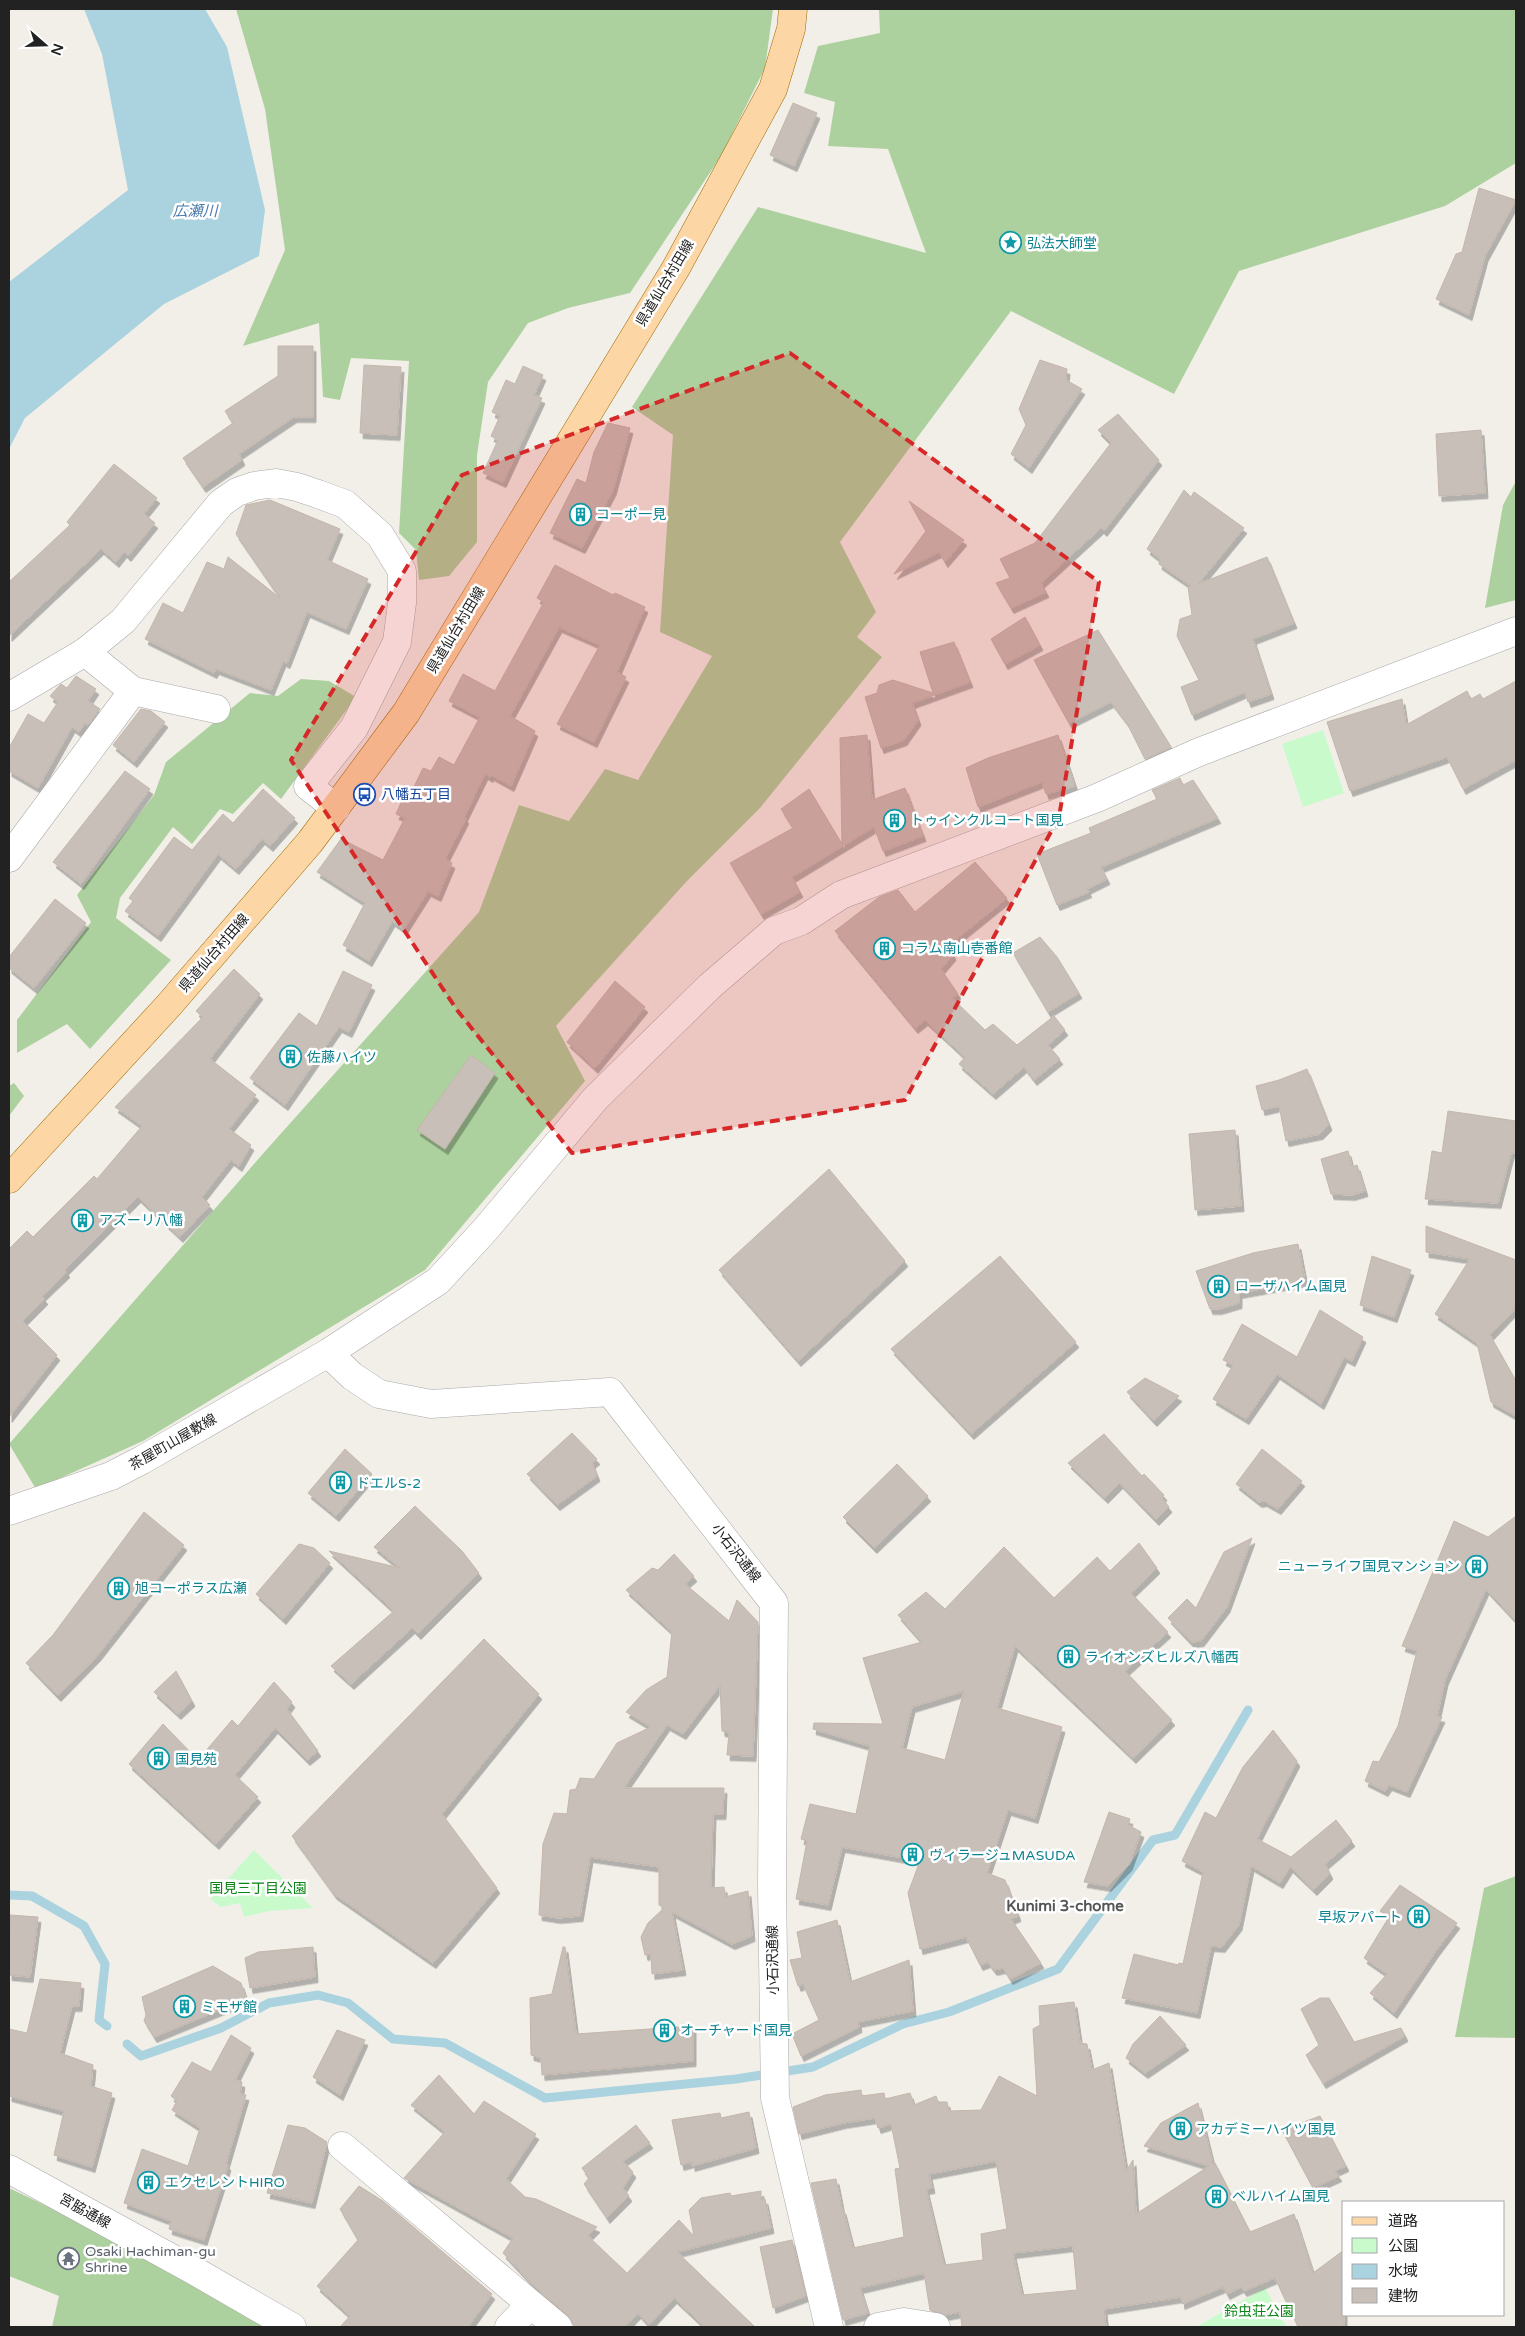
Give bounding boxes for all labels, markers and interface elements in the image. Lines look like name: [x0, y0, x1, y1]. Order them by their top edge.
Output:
north arrow: [20, 20, 70, 70]
text: N: [47, 41, 67, 57]
water label: 広瀬川: [172, 202, 219, 220]
place icon: 弘法大師堂: [999, 231, 1023, 255]
place label: 弘法大師堂: [1027, 235, 1097, 252]
street label: 県道仙台村田線: [632, 237, 698, 329]
building icon: コーポ一見: [568, 502, 592, 526]
place label: コーポ一見: [596, 506, 666, 523]
street label: 県道仙台村田線: [423, 584, 489, 676]
bus stop icon: 八幡五丁目: [353, 782, 377, 806]
place label: 八幡五丁目: [381, 786, 451, 803]
building icon: トゥインクルコート国見: [882, 808, 906, 832]
place label: トゥインクルコート国見: [910, 812, 1063, 829]
street label: 県道仙台村田線: [175, 910, 253, 996]
building icon: コラム南山壱番館: [873, 936, 897, 960]
place label: コラム南山壱番館: [901, 940, 1013, 957]
building icon: 佐藤ハイツ: [279, 1045, 303, 1069]
place label: 佐藤ハイツ: [307, 1049, 377, 1066]
building icon: アズーリ八幡: [71, 1208, 95, 1232]
place label: アズーリ八幡: [99, 1212, 183, 1229]
building icon: ローザハイム国見: [1207, 1274, 1231, 1298]
place label: ローザハイム国見: [1235, 1278, 1346, 1295]
street label: 茶屋町山屋敷線: [126, 1410, 220, 1474]
building icon: ドエルS-2: [328, 1471, 352, 1495]
place label: ドエルS-2: [356, 1475, 421, 1492]
street label: 小石沢通線: [708, 1520, 764, 1586]
building icon: ニューライフ国見マンション: [1464, 1554, 1488, 1578]
place label: ニューライフ国見マンション: [1278, 1558, 1460, 1575]
building icon: 旭コーポラス広瀬: [107, 1576, 131, 1600]
place label: 旭コーポラス広瀬: [135, 1580, 247, 1597]
building icon: ライオンズヒルズ八幡西: [1057, 1645, 1081, 1669]
place label: ライオンズヒルズ八幡西: [1085, 1649, 1239, 1666]
building icon: 国見苑: [147, 1747, 171, 1771]
place label: 国見苑: [175, 1751, 217, 1768]
building icon: ヴィラージュMASUDA: [901, 1843, 925, 1867]
place label: ヴィラージュMASUDA: [929, 1847, 1076, 1864]
park label: 国見三丁目公園: [209, 1880, 307, 1897]
district label: Kunimi 3-chome: [1006, 1897, 1124, 1915]
building icon: 早坂アパート: [1406, 1905, 1430, 1929]
place label: 早坂アパート: [1318, 1909, 1402, 1926]
street label: 小石沢通線: [764, 1925, 782, 1995]
building icon: ミモザ館: [173, 1995, 197, 2019]
place label: ミモザ館: [201, 1999, 257, 2016]
building icon: オーチャード国見: [652, 2018, 676, 2042]
place label: オーチャード国見: [680, 2022, 792, 2039]
building icon: アカデミーハイツ国見: [1168, 2117, 1192, 2141]
place label: アカデミーハイツ国見: [1196, 2121, 1335, 2138]
building icon: エクセレントHIRO: [137, 2170, 161, 2194]
place label: エクセレントHIRO: [165, 2174, 285, 2191]
building icon: ベルハイム国見: [1204, 2184, 1228, 2208]
place label: ベルハイム国見: [1232, 2188, 1329, 2205]
street label: 宮脇通線: [56, 2190, 114, 2232]
legend: [1342, 2201, 1505, 2316]
text: 道路: [1388, 2212, 1418, 2230]
text: 公園: [1388, 2237, 1418, 2255]
place label: Osaki Hachiman-gu Shrine: [85, 2243, 216, 2276]
temple icon: Osaki Hachiman-gu Shrine: [57, 2247, 81, 2271]
text: 水域: [1388, 2262, 1418, 2280]
text: 建物: [1388, 2287, 1418, 2305]
park label: 鈴虫荘公園: [1224, 2303, 1294, 2320]

